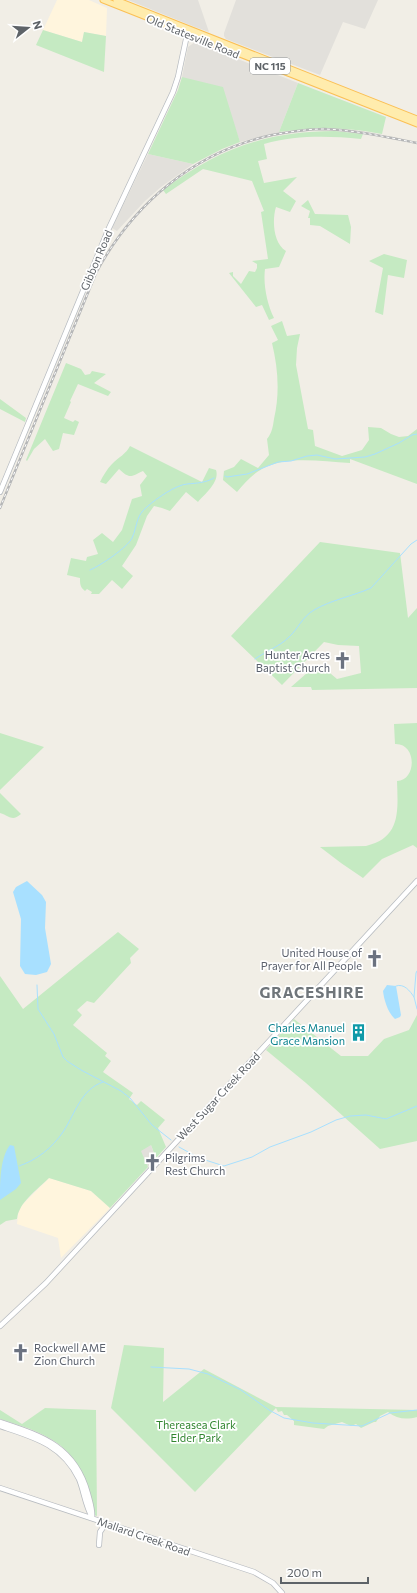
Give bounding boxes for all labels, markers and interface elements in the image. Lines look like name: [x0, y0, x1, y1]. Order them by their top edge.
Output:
north arrow: [8, 8, 48, 48]
street label: Old Statesville Road: [144, 11, 242, 61]
text: N: [31, 19, 45, 31]
road number: NC 115: [250, 58, 290, 74]
street label: Gibbon Road: [77, 228, 115, 292]
place label: Hunter Acres Baptist Church: [256, 648, 330, 674]
church icon: Hunter Acres Baptist Church: [333, 650, 353, 670]
place label: United House of Prayer for All People: [261, 946, 363, 972]
church icon: United House of Prayer for All People: [365, 948, 385, 968]
district label: GRACESHIRE: [259, 983, 365, 1001]
place label: Charles Manuel Grace Mansion: [268, 1021, 345, 1047]
building icon: Charles Manuel Grace Mansion: [348, 1023, 368, 1043]
street label: West Sugar Creek Road: [174, 1049, 262, 1143]
place label: Pilgrims Rest Church: [165, 1151, 225, 1177]
church icon: Pilgrims Rest Church: [142, 1153, 162, 1173]
place label: Rockwell AME Zion Church: [34, 1341, 106, 1367]
church icon: Rockwell AME Zion Church: [11, 1343, 31, 1363]
park label: Thereasea Clark Elder Park: [156, 1418, 236, 1444]
street label: Mallard Creek Road: [96, 1514, 192, 1558]
scale bar: [281, 1559, 368, 1585]
text: 200 m: [287, 1565, 322, 1579]

